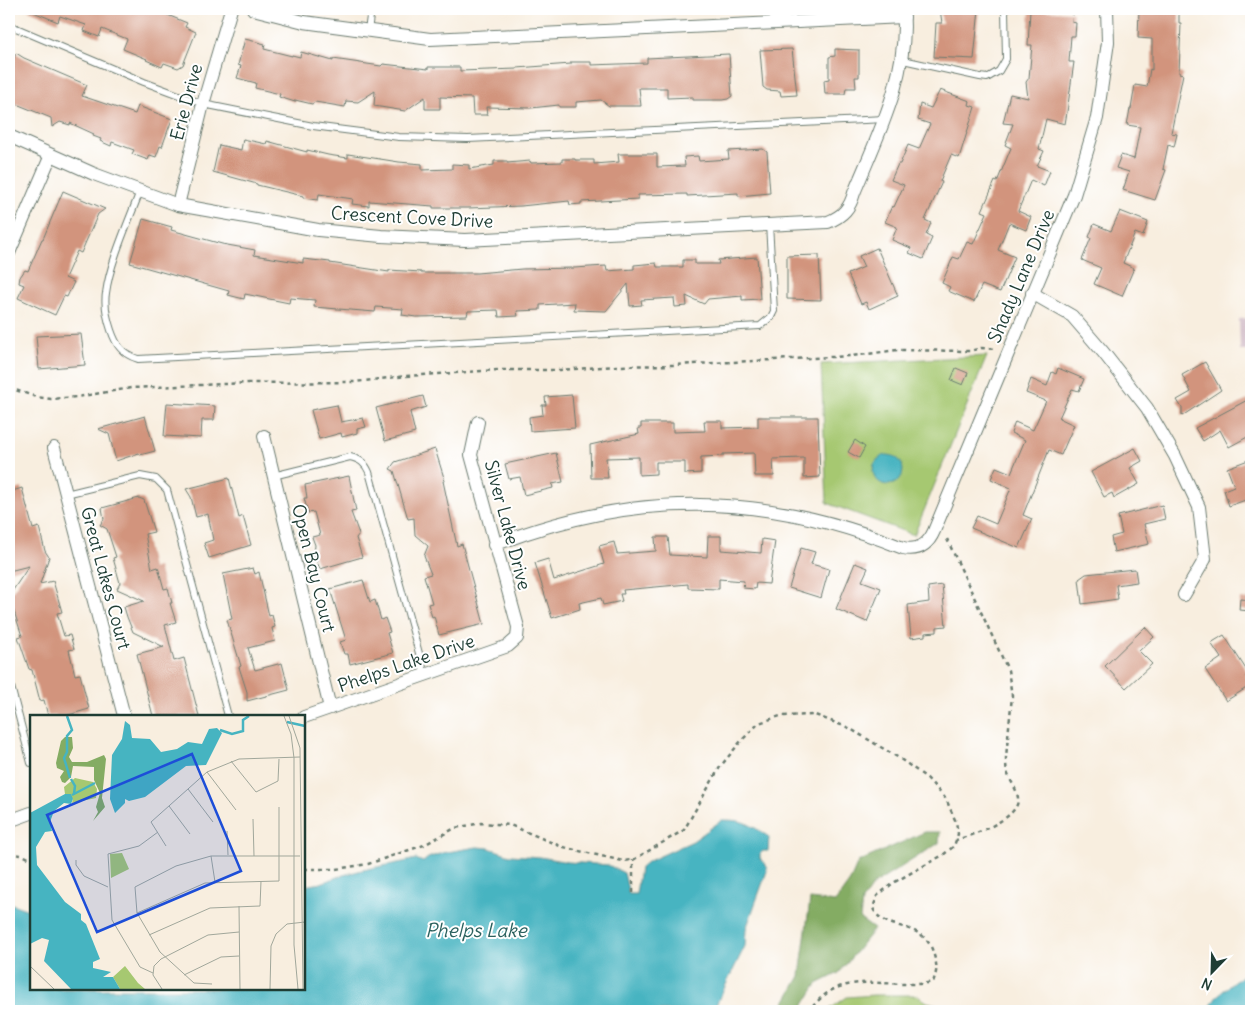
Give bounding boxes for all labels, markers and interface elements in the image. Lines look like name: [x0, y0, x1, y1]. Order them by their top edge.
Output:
street label: Erie Drive: [165, 61, 207, 143]
street label: Crescent Cove Drive: [330, 201, 494, 233]
street label: Shady Lane Drive: [983, 206, 1059, 346]
street label: Silver Lake Drive: [480, 457, 536, 593]
street label: Open Bay Court: [287, 502, 341, 634]
street label: Great Lakes Court: [76, 504, 136, 652]
street label: Phelps Lake Drive: [335, 629, 477, 697]
inset map: [30, 715, 305, 990]
water label: Phelps Lake: [425, 918, 529, 942]
north arrow: [1188, 948, 1238, 998]
text: N: [1199, 974, 1215, 994]

